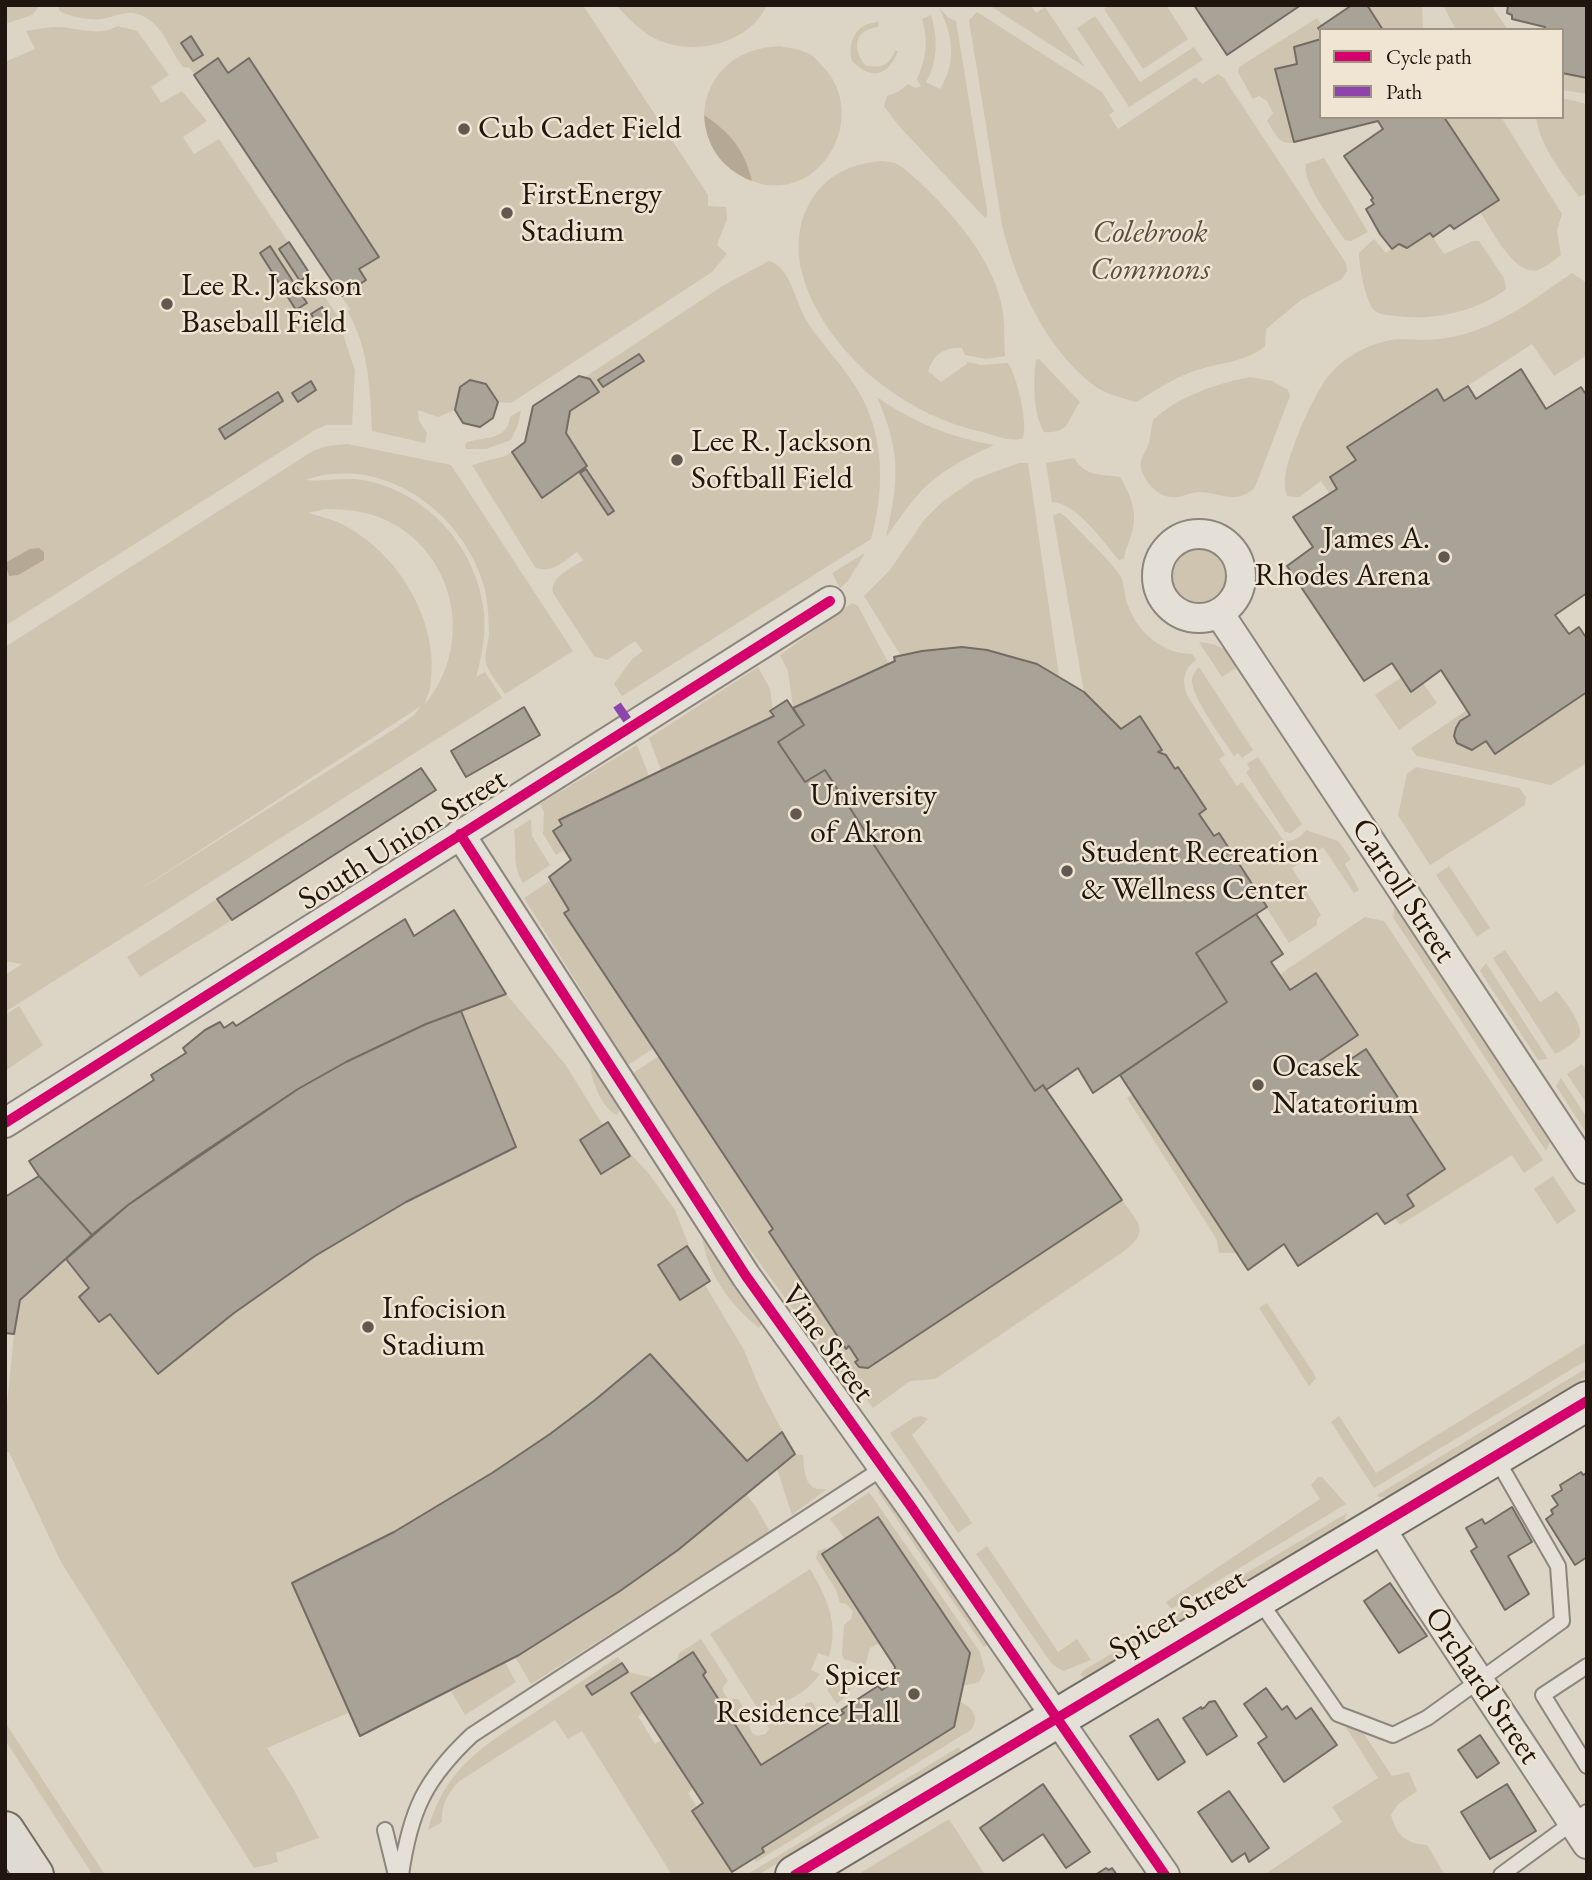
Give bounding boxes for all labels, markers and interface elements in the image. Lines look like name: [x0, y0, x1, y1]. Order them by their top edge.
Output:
legend: [1319, 28, 1564, 119]
text: Cycle path: [1386, 43, 1472, 70]
text: Path: [1386, 78, 1422, 105]
place label: Cub Cadet Field: [478, 110, 682, 148]
marker: Cub Cadet Field: [456, 121, 472, 137]
place label: FirstEnergy Stadium: [521, 176, 662, 251]
marker: FirstEnergy Stadium: [499, 205, 515, 221]
park label: Colebrook Commons: [1090, 214, 1210, 289]
place label: Lee R. Jackson Baseball Field: [181, 267, 362, 342]
marker: Lee R. Jackson Baseball Field: [159, 296, 175, 312]
place label: Lee R. Jackson Softball Field: [691, 423, 872, 498]
marker: Lee R. Jackson Softball Field: [669, 452, 685, 468]
place label: James A. Rhodes Arena: [1254, 520, 1430, 595]
marker: James A. Rhodes Arena: [1436, 549, 1452, 565]
street label: South Union Street: [292, 761, 514, 919]
place label: University of Akron: [810, 777, 937, 852]
marker: University of Akron: [788, 806, 804, 822]
street label: Carroll Street: [1342, 812, 1464, 970]
place label: Student Recreation & Wellness Center: [1081, 834, 1319, 909]
marker: Student Recreation & Wellness Center: [1059, 863, 1075, 879]
place label: Ocasek Natatorium: [1272, 1048, 1419, 1123]
marker: Ocasek Natatorium: [1250, 1077, 1266, 1093]
street label: Vine Street: [772, 1278, 882, 1410]
place label: Infocision Stadium: [382, 1290, 507, 1365]
marker: Infocision Stadium: [360, 1319, 376, 1335]
street label: Spicer Street: [1103, 1560, 1253, 1670]
street label: Orchard Street: [1415, 1600, 1549, 1772]
place label: Spicer Residence Hall: [716, 1657, 900, 1732]
marker: Spicer Residence Hall: [906, 1686, 922, 1702]

